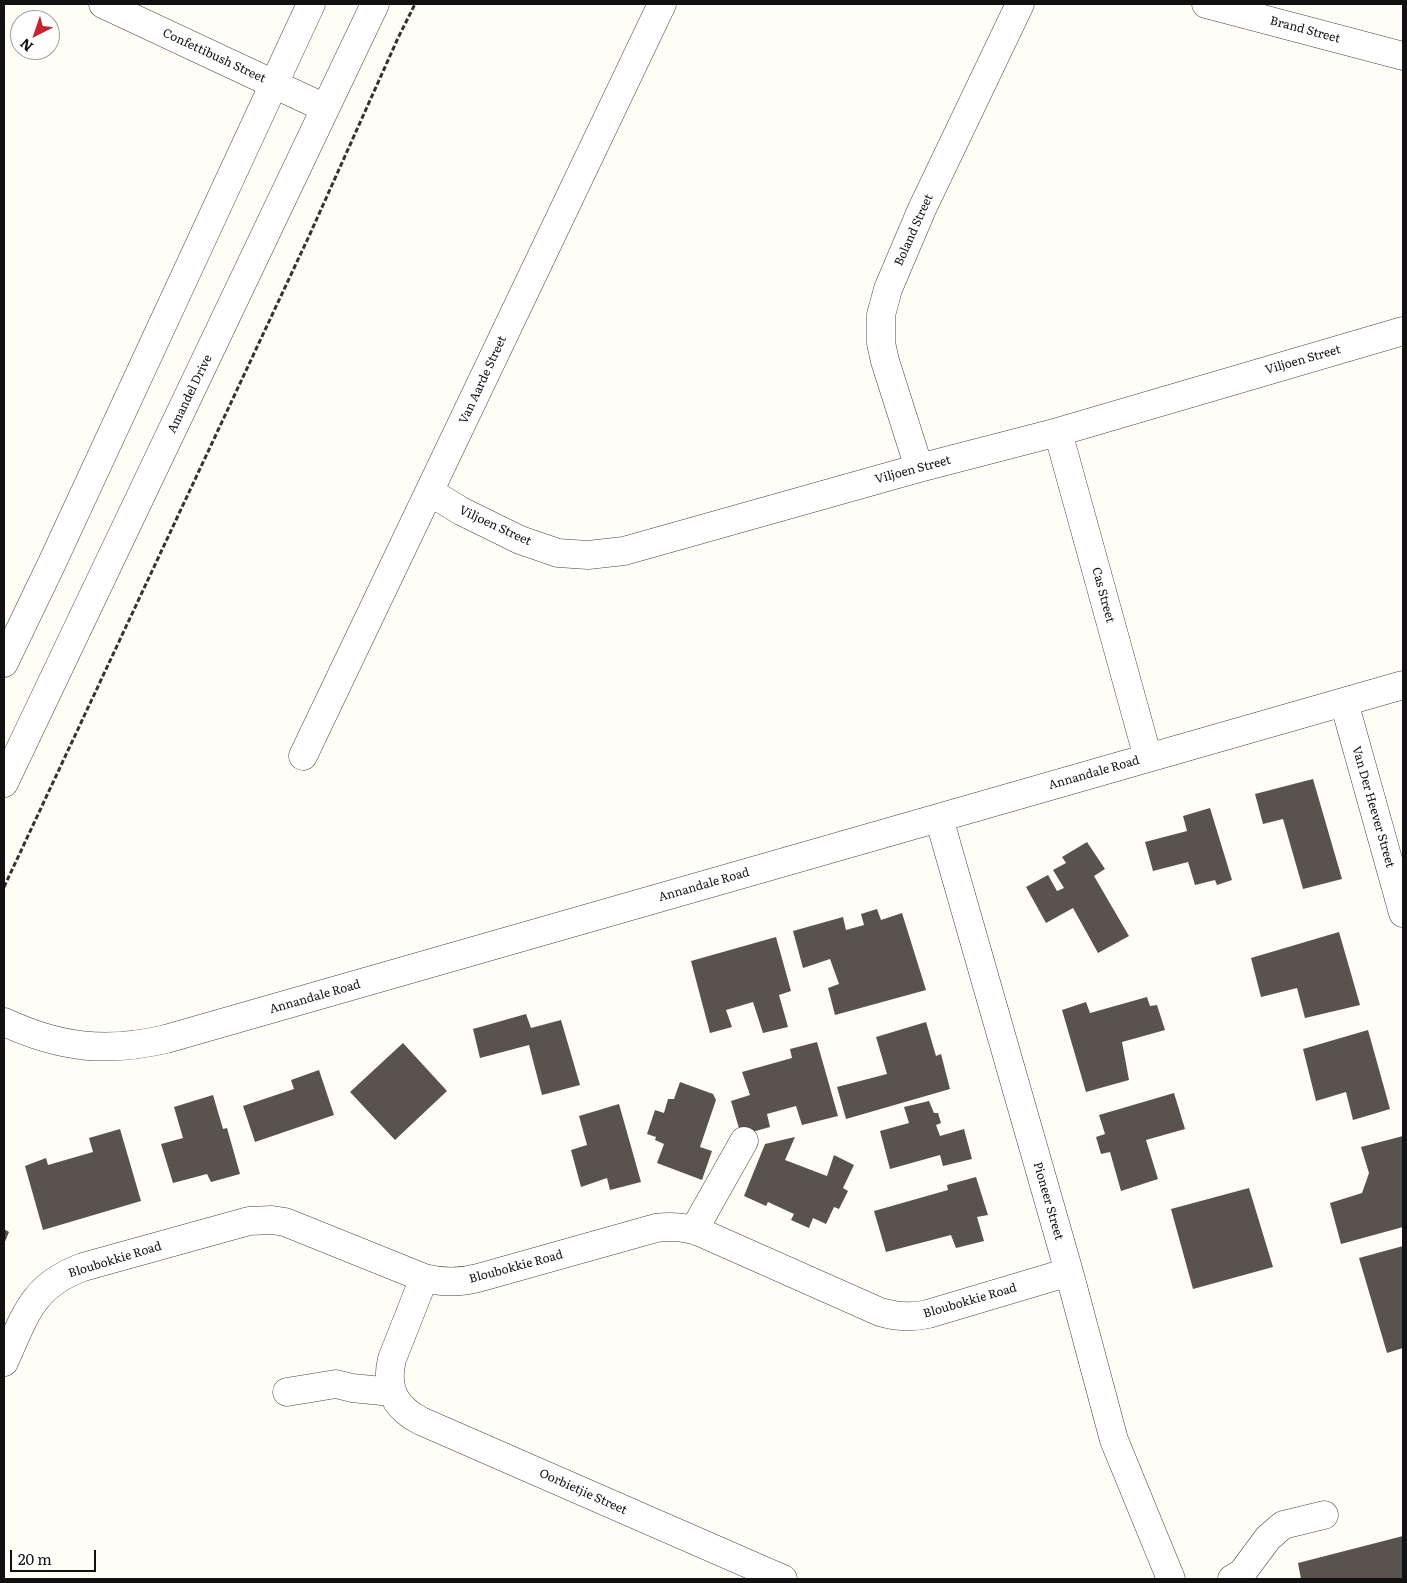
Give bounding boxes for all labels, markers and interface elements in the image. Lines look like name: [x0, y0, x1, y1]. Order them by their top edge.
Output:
north arrow: [10, 10, 60, 60]
street label: Brand Street: [1268, 14, 1342, 46]
street label: Confettibush Street: [160, 26, 268, 86]
text: N: [15, 34, 37, 57]
street label: Boland Street: [892, 192, 936, 268]
street label: Van Aarde Street: [456, 334, 510, 426]
street label: Viljoen Street: [1264, 342, 1342, 378]
street label: Amandel Drive: [165, 352, 215, 436]
street label: Viljoen Street: [874, 453, 952, 487]
street label: Viljoen Street: [457, 503, 533, 549]
street label: Cas Street: [1089, 566, 1117, 624]
street label: Van Der Heever Street: [1349, 745, 1397, 869]
street label: Annandale Road: [1047, 753, 1141, 793]
street label: Annandale Road: [657, 865, 751, 905]
street label: Annandale Road: [268, 977, 362, 1017]
street label: Pioneer Street: [1030, 1160, 1066, 1242]
street label: Bloubokkie Road: [67, 1239, 163, 1281]
street label: Bloubokkie Road: [467, 1248, 565, 1286]
street label: Bloubokkie Road: [922, 1281, 1018, 1321]
street label: Oorbietjie Street: [537, 1466, 629, 1518]
scale bar: [12, 1540, 99, 1572]
text: 20 m: [18, 1547, 52, 1570]

